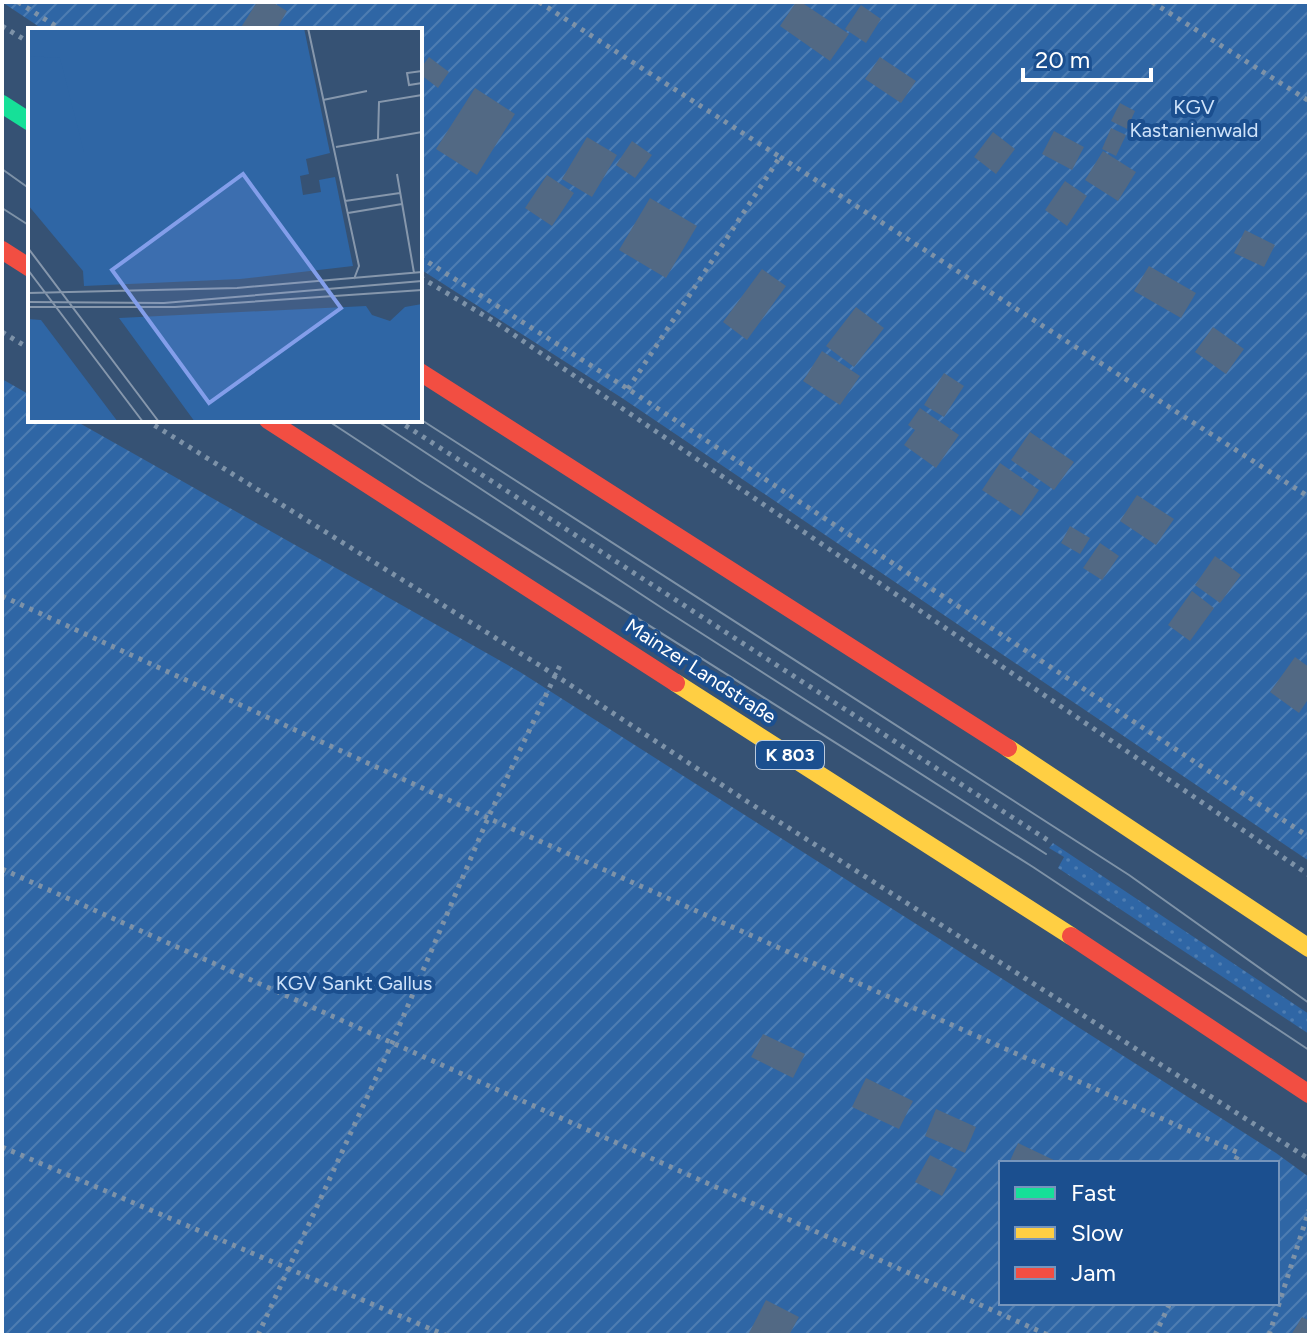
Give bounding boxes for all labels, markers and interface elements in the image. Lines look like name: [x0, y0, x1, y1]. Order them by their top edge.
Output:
inset map: [28, 28, 422, 422]
scale bar: [1023, 32, 1151, 82]
text: 20 m: [1035, 45, 1090, 74]
park label: KGV Kastanienwald: [1130, 95, 1258, 142]
street label: Mainzer Landstraße: [621, 613, 781, 729]
road number: K 803: [756, 741, 824, 769]
park label: KGV Sankt Gallus: [276, 971, 432, 995]
legend: [999, 1161, 1279, 1305]
text: Fast: [1071, 1178, 1116, 1207]
text: Slow: [1071, 1218, 1124, 1247]
text: Jam: [1071, 1258, 1116, 1287]

